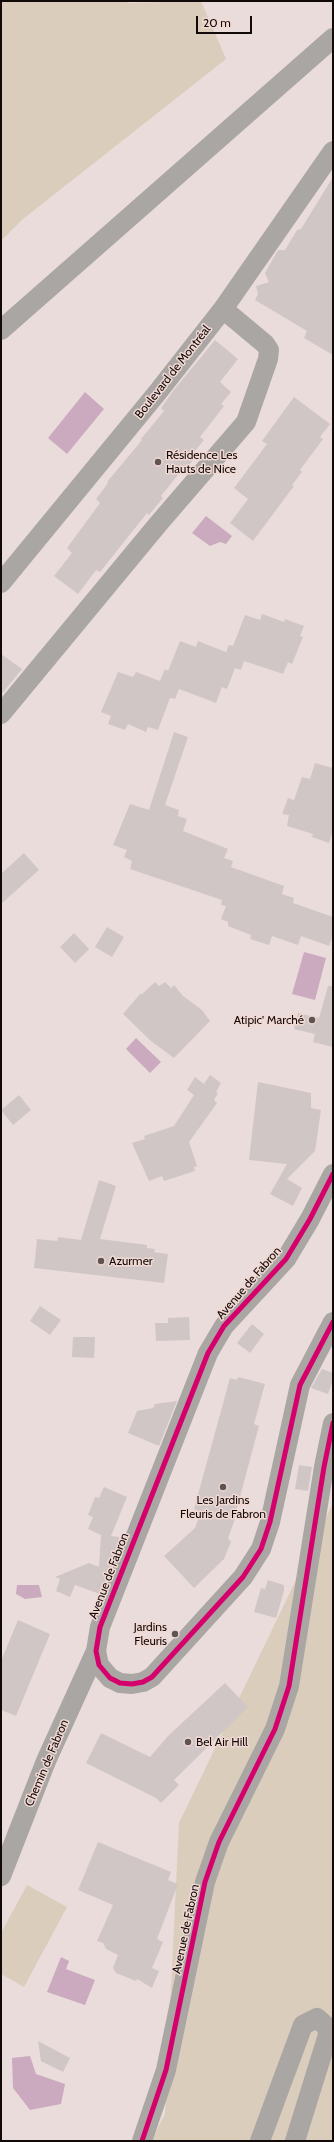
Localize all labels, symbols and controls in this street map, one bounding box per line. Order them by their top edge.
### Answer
scale bar [198,8,254,34]
text: 20 m [203,15,231,30]
street label: Boulevard de Montréal [132,323,214,421]
place label: Résidence Les Hauts de Nice [166,448,237,476]
marker: Résidence Les Hauts de Nice [153,457,163,467]
place label: Atipic' Marché [234,1013,304,1027]
marker: Atipic' Marché [307,1015,317,1025]
street label: Avenue de Fabron [214,1244,284,1322]
place label: Azurmer [109,1254,153,1268]
marker: Azurmer [96,1256,106,1266]
marker: Les Jardins Fleuris de Fabron [218,1482,228,1492]
place label: Les Jardins Fleuris de Fabron [180,1493,266,1521]
street label: Avenue de Fabron [86,1531,132,1621]
place label: Jardins Fleuris [134,1620,167,1648]
marker: Jardins Fleuris [170,1629,180,1639]
street label: Chemin de Fabron [22,1717,72,1809]
place label: Bel Air Hill [196,1735,248,1749]
marker: Bel Air Hill [183,1737,193,1747]
street label: Avenue de Fabron [169,1883,203,1975]

